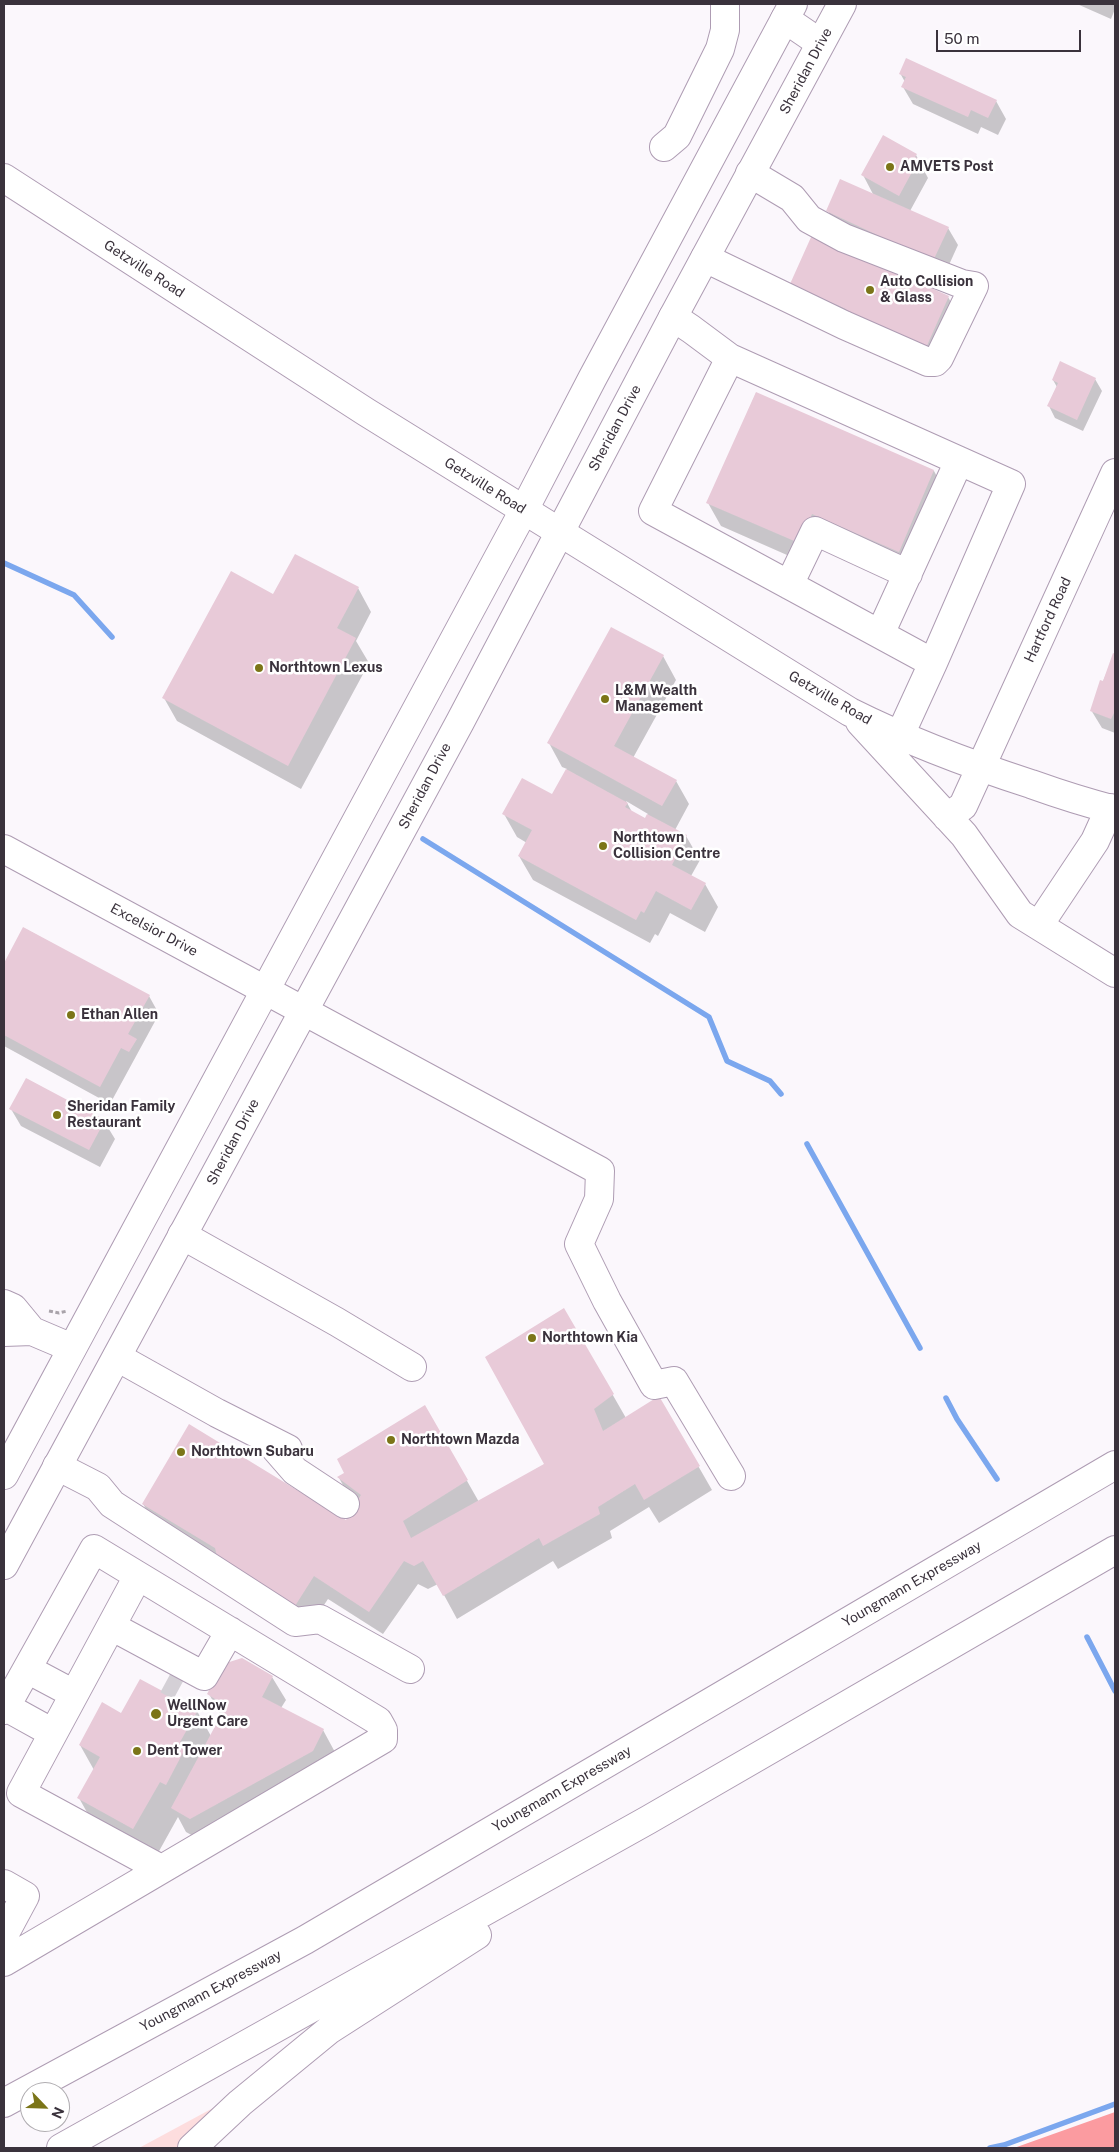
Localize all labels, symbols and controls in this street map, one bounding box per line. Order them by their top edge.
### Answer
scale bar [939,20,1084,52]
street label: Sheridan Drive [776,25,836,117]
text: 50 m [944,30,979,47]
place label: AMVETS Post [900,159,994,175]
marker: AMVETS Post [884,161,896,173]
street label: Getzville Road [100,237,188,301]
place label: Auto Collision & Glass [880,274,973,306]
marker: Auto Collision & Glass [864,284,876,296]
street label: Sheridan Drive [585,382,645,474]
street label: Getzville Road [441,454,529,518]
street label: Hartford Road [1021,575,1075,665]
place label: Northtown Lexus [269,660,383,676]
marker: Northtown Lexus [253,662,265,674]
street label: Getzville Road [786,667,874,729]
place label: L&M Wealth Management [615,683,703,716]
marker: L&M Wealth Management [599,693,611,705]
street label: Sheridan Drive [395,740,455,832]
place label: Northtown Collision Centre [613,830,720,862]
marker: Northtown Collision Centre [597,840,609,852]
street label: Excelsior Drive [107,900,201,960]
place label: Ethan Allen [81,1007,158,1023]
marker: Ethan Allen [65,1009,77,1021]
street label: Sheridan Drive [203,1096,263,1188]
place label: Sheridan Family Restaurant [67,1099,175,1132]
marker: Sheridan Family Restaurant [51,1109,63,1121]
place label: Northtown Kia [542,1330,638,1346]
marker: Northtown Kia [526,1332,538,1344]
place label: Northtown Mazda [401,1432,519,1448]
marker: Northtown Mazda [385,1434,397,1446]
place label: Northtown Subaru [191,1444,314,1460]
marker: Northtown Subaru [175,1446,187,1458]
street label: Youngmann Expressway [839,1537,985,1631]
place label: WellNow Urgent Care [167,1698,248,1730]
marker: WellNow Urgent Care [149,1707,163,1721]
street label: Youngmann Expressway [489,1742,635,1836]
place label: Dent Tower [147,1743,222,1759]
marker: Dent Tower [131,1745,143,1757]
street label: Youngmann Expressway [137,1947,285,2035]
north arrow [20,2082,70,2132]
text: N [48,2104,67,2121]

